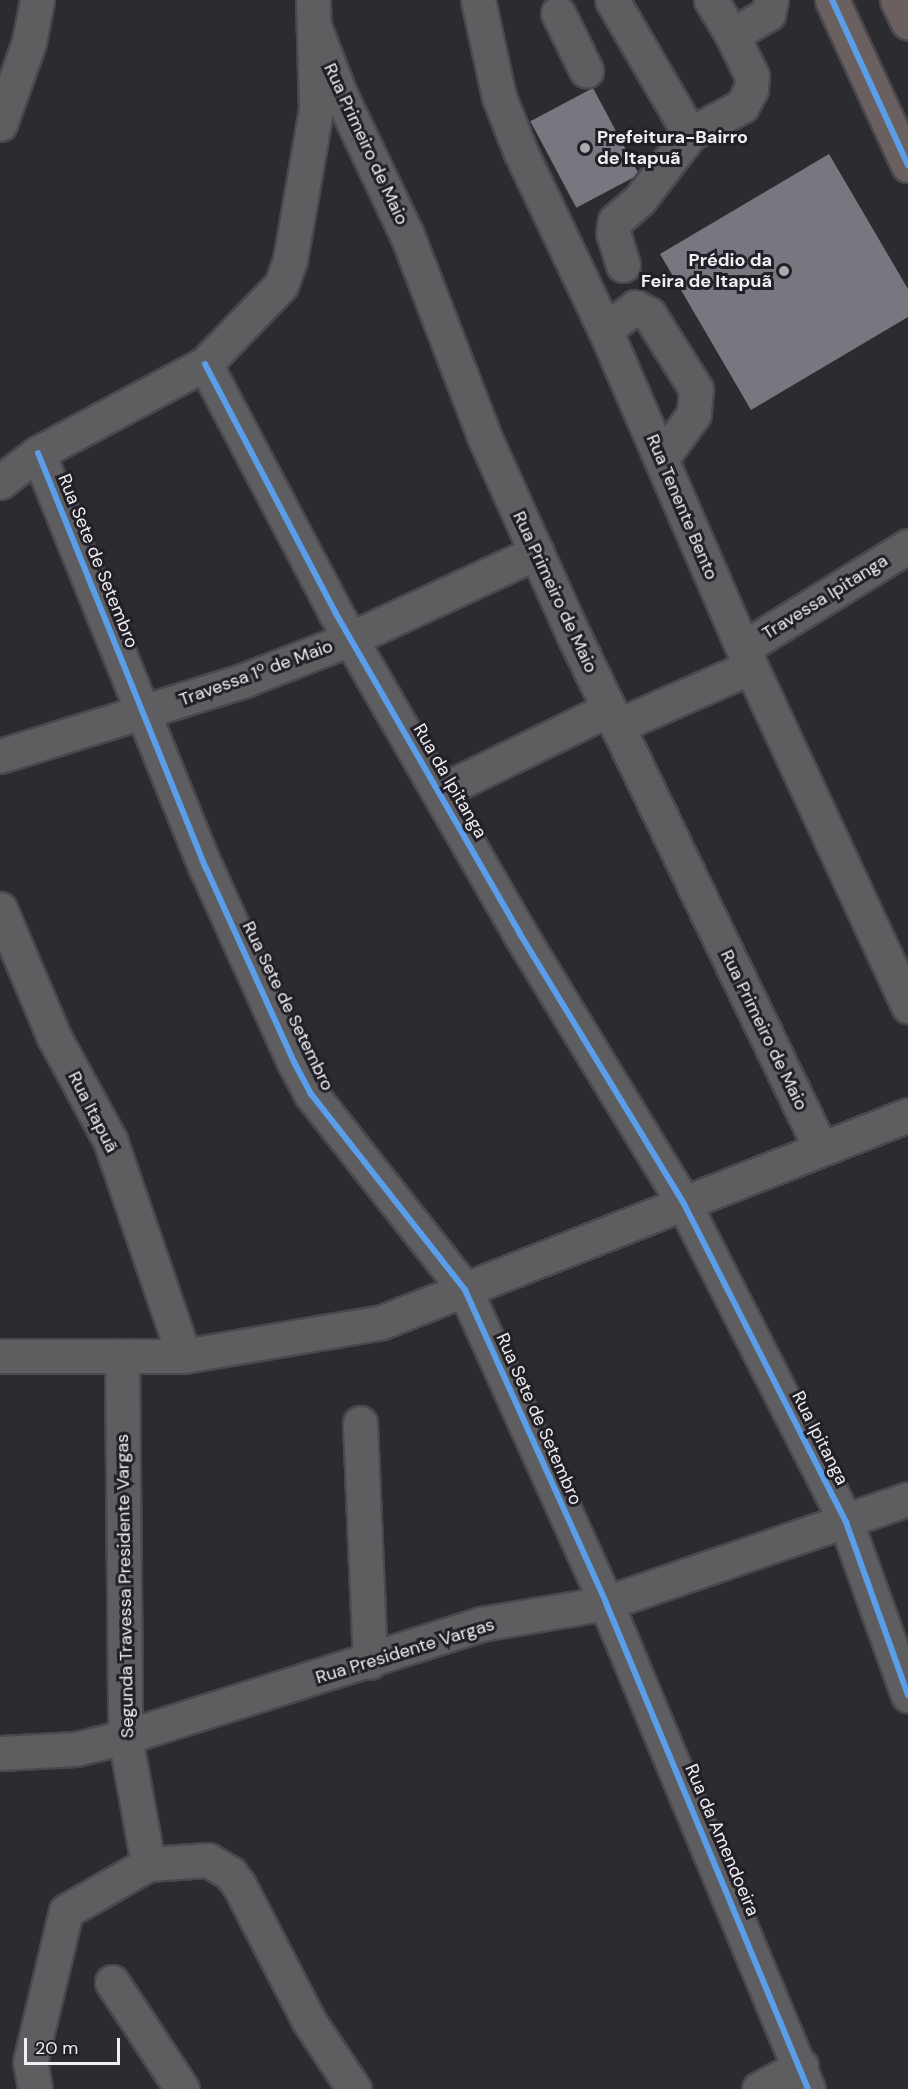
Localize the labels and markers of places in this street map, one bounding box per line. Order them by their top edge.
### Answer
place label: Prefeitura-Bairro de Itapuã [597,127,748,170]
marker: Prefeitura-Bairro de Itapuã [578,141,592,155]
place label: Prédio da Feira de Itapuã [641,250,772,292]
marker: Prédio da Feira de Itapuã [777,264,791,278]

